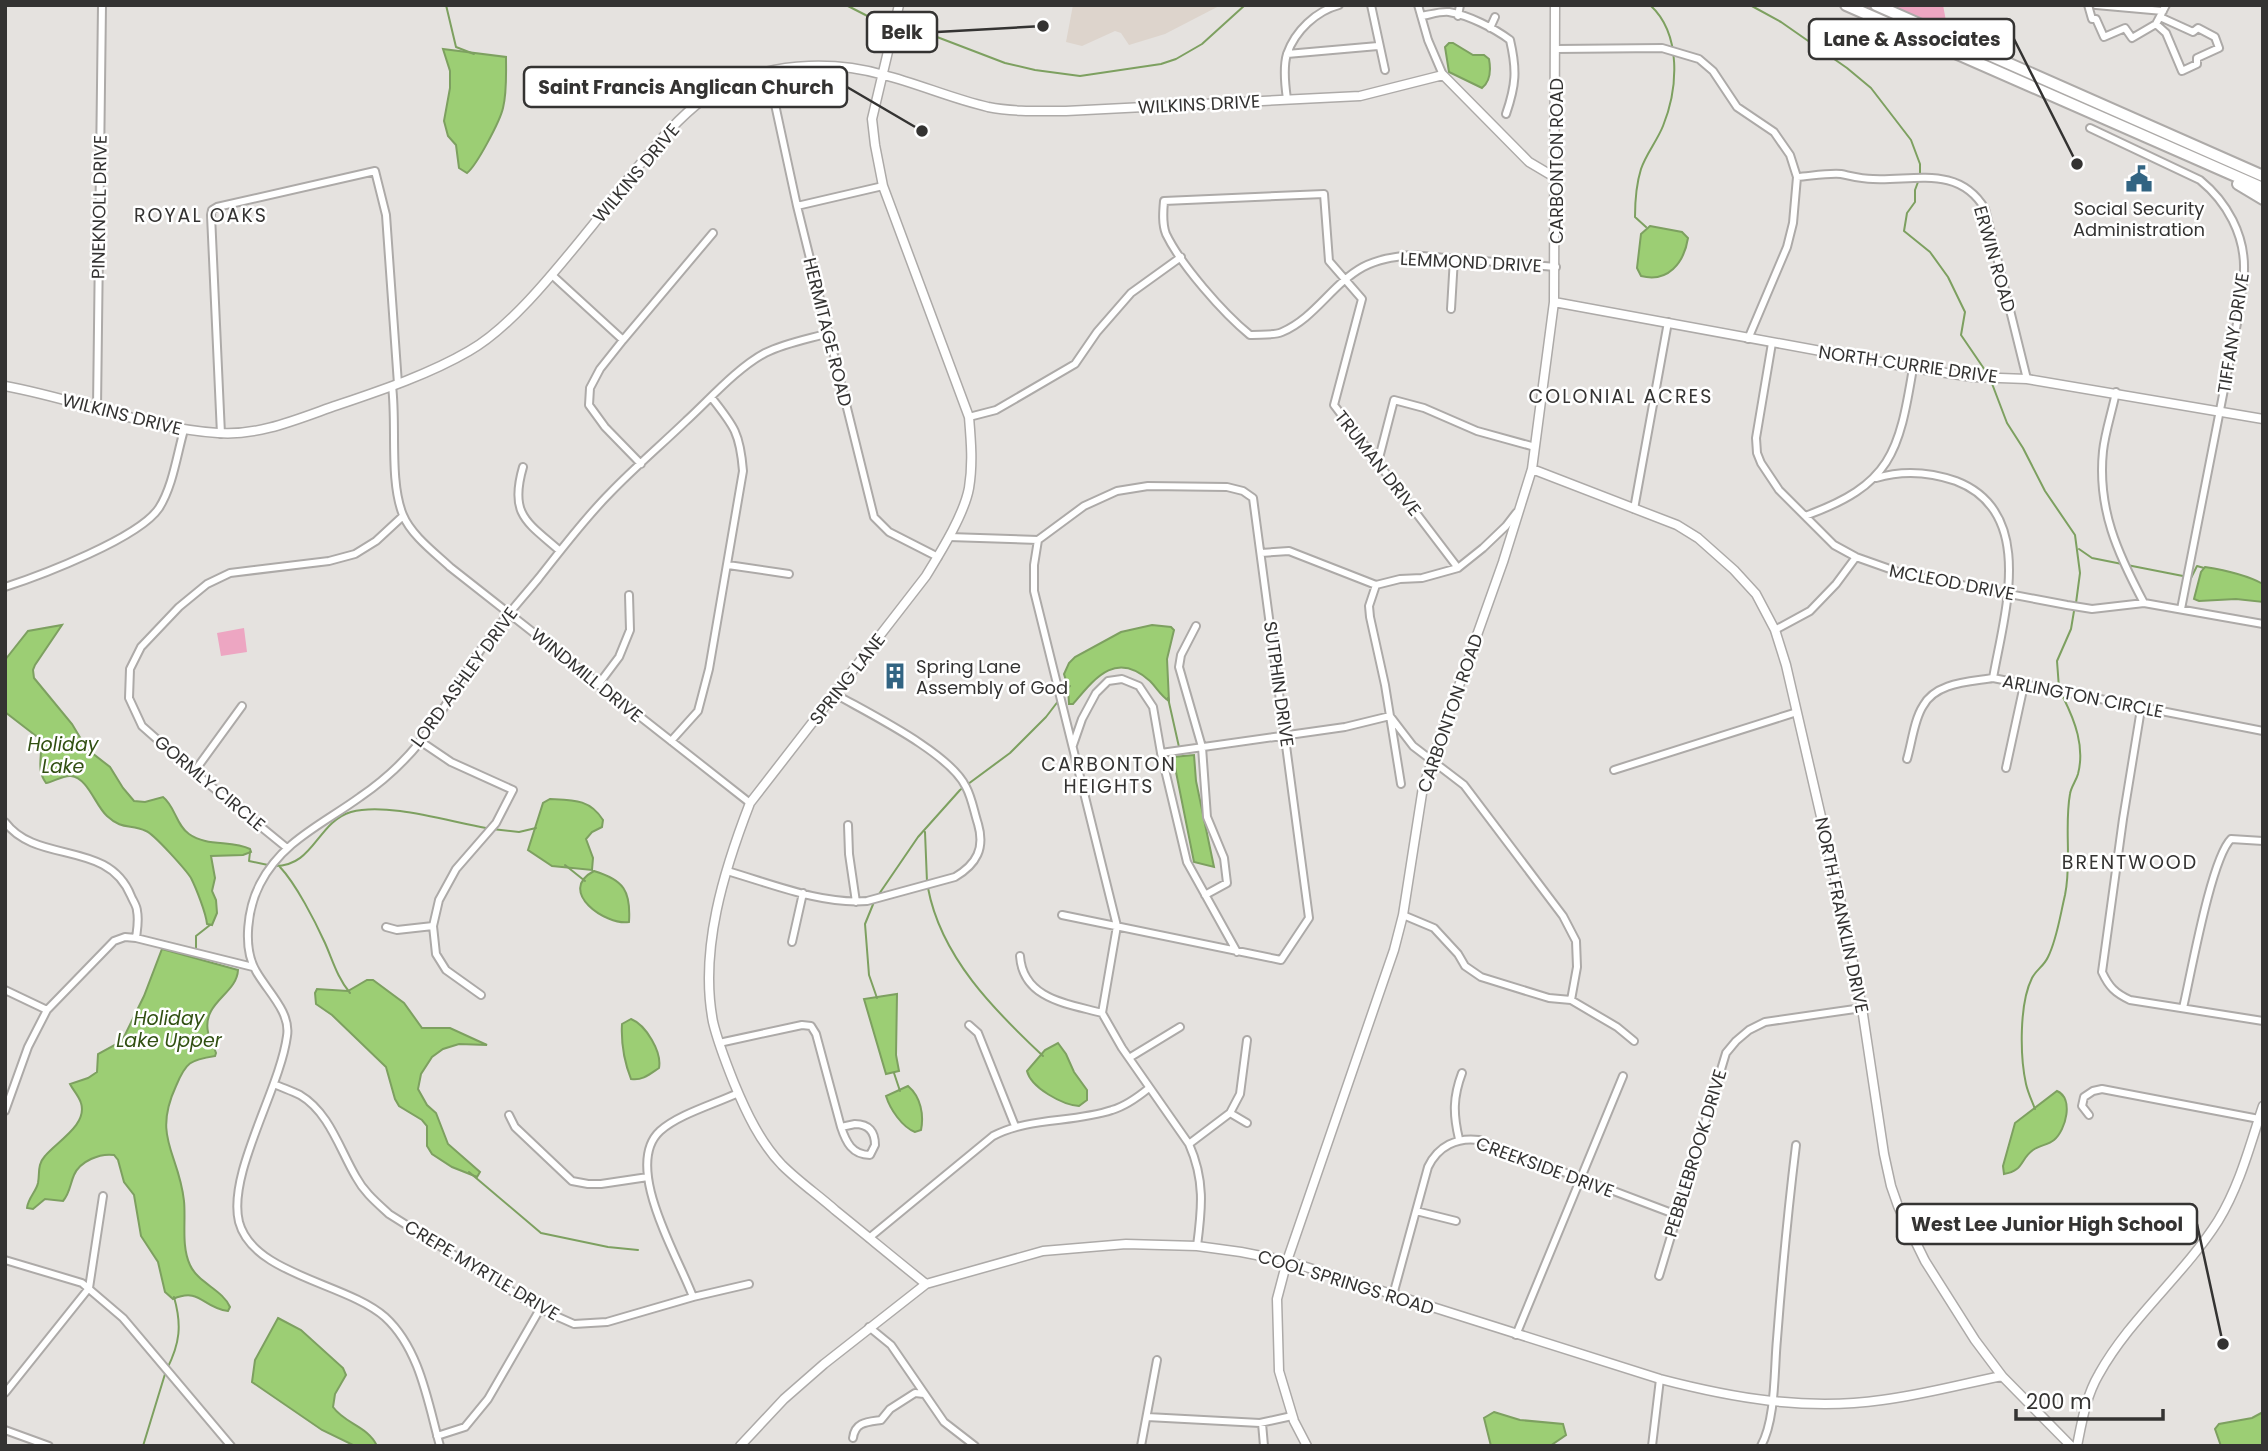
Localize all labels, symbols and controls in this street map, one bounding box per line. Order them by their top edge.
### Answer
callout: Belk [867,12,937,52]
text: Belk [881,19,923,46]
callout: Lane & Associates [1809,19,2014,59]
text: Lane & Associates [1823,26,2001,53]
callout: Saint Francis Anglican Church [524,67,847,107]
text: Saint Francis Anglican Church [538,74,834,101]
street label: CARBONTON ROAD [1544,78,1569,244]
street label: WILKINS DRIVE [1137,88,1261,120]
street label: WILKINS DRIVE [587,118,685,228]
street label: PINEKNOLL DRIVE [85,135,113,279]
public building icon: Social Security Administration [2124,164,2154,194]
place label: Social Security Administration [2073,196,2205,242]
district label: ROYAL OAKS [134,202,268,229]
street label: ERWIN ROAD [1968,203,2022,315]
street label: LEMMOND DRIVE [1400,246,1542,278]
street label: HERMITAGE ROAD [797,255,859,409]
street label: TIFFANY DRIVE [2211,271,2255,395]
street label: NORTH CURRIE DRIVE [1817,339,1999,389]
district label: COLONIAL ACRES [1529,383,1713,410]
street label: WILKINS DRIVE [60,387,184,441]
street label: TRUMAN DRIVE [1329,405,1427,521]
street label: MCLEOD DRIVE [1887,558,2017,606]
street label: LORD ASHLEY DRIVE [405,602,523,752]
street label: SUTPHIN DRIVE [1258,620,1300,748]
street label: WINDMILL DRIVE [526,622,648,728]
street label: SPRING LANE [803,628,891,730]
street label: CARBONTON ROAD [1411,630,1489,796]
place label: Spring Lane Assembly of God [916,654,1068,700]
building icon: Spring Lane Assembly of God [880,661,910,691]
street label: ARLINGTON CIRCLE [2000,668,2166,724]
street label: GORMLY CIRCLE [149,729,271,837]
water label: Holiday Lake [27,731,100,780]
district label: CARBONTON HEIGHTS [1041,751,1177,800]
street label: NORTH FRANKLIN DRIVE [1809,815,1875,1015]
district label: BRENTWOOD [2062,849,2198,876]
water label: Holiday Lake Upper [116,1005,223,1054]
street label: PEBBLEBROOK DRIVE [1658,1066,1732,1240]
street label: CREEKSIDE DRIVE [1472,1130,1618,1204]
callout: West Lee Junior High School [1897,1204,2197,1244]
text: West Lee Junior High School [1911,1211,2183,1238]
street label: CREPE MYRTLE DRIVE [400,1214,564,1326]
street label: COOL SPRINGS ROAD [1255,1243,1437,1321]
scale bar [2016,1378,2163,1422]
text: 200 m [2026,1387,2092,1416]

